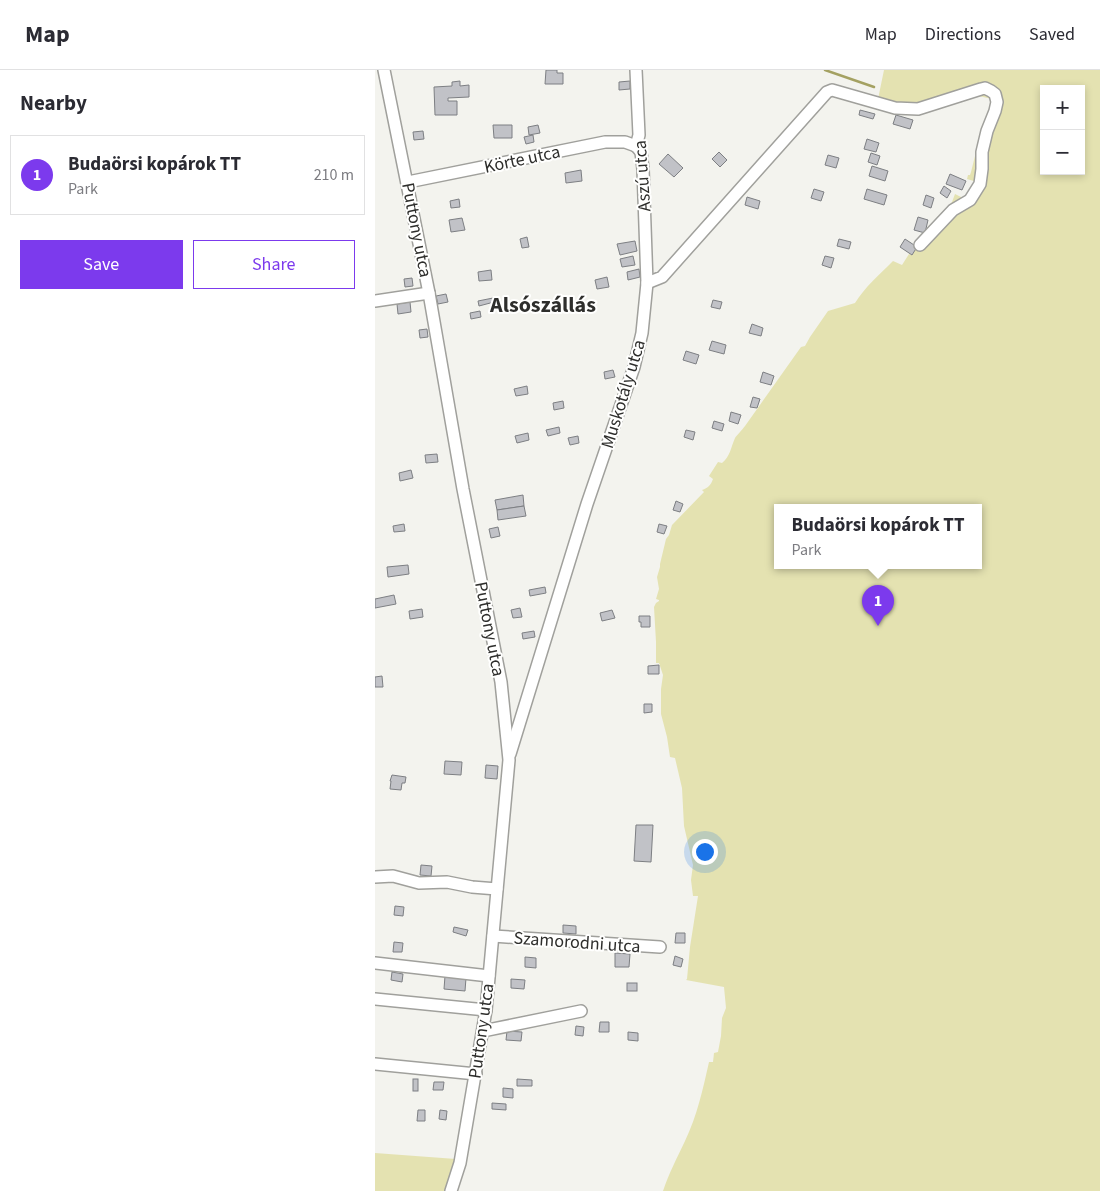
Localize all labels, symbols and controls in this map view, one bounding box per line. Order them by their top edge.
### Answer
text: Map [25,17,70,52]
text: Map [865,22,897,47]
text: Directions [925,22,1001,47]
text: Saved [1029,22,1075,47]
map controls [1040,85,1085,175]
button: + [1040,85,1085,130]
text: Nearby [20,88,87,118]
button: − [1040,130,1085,175]
street label: Körte utca [482,139,563,180]
street label: Aszú utca [628,140,657,212]
text: Budaörsi kopárok TT [68,151,241,178]
text: 1 [33,164,41,186]
text: 210 m [314,164,354,186]
text: Park [68,178,98,200]
street label: Puttony utca [395,181,438,280]
button: Save [20,240,183,289]
button: Share [193,240,355,289]
district label: Alsószállás [489,289,596,321]
street label: Muskotály utca [595,337,652,452]
popup [774,504,982,569]
text: Budaörsi kopárok TT [792,512,964,539]
text: Park [792,539,821,561]
street label: Puttony utca [468,580,511,679]
pin: 1 [862,585,894,626]
your location [692,839,718,865]
street label: Szamorodni utca [513,926,641,959]
street label: Puttony utca [462,982,501,1080]

